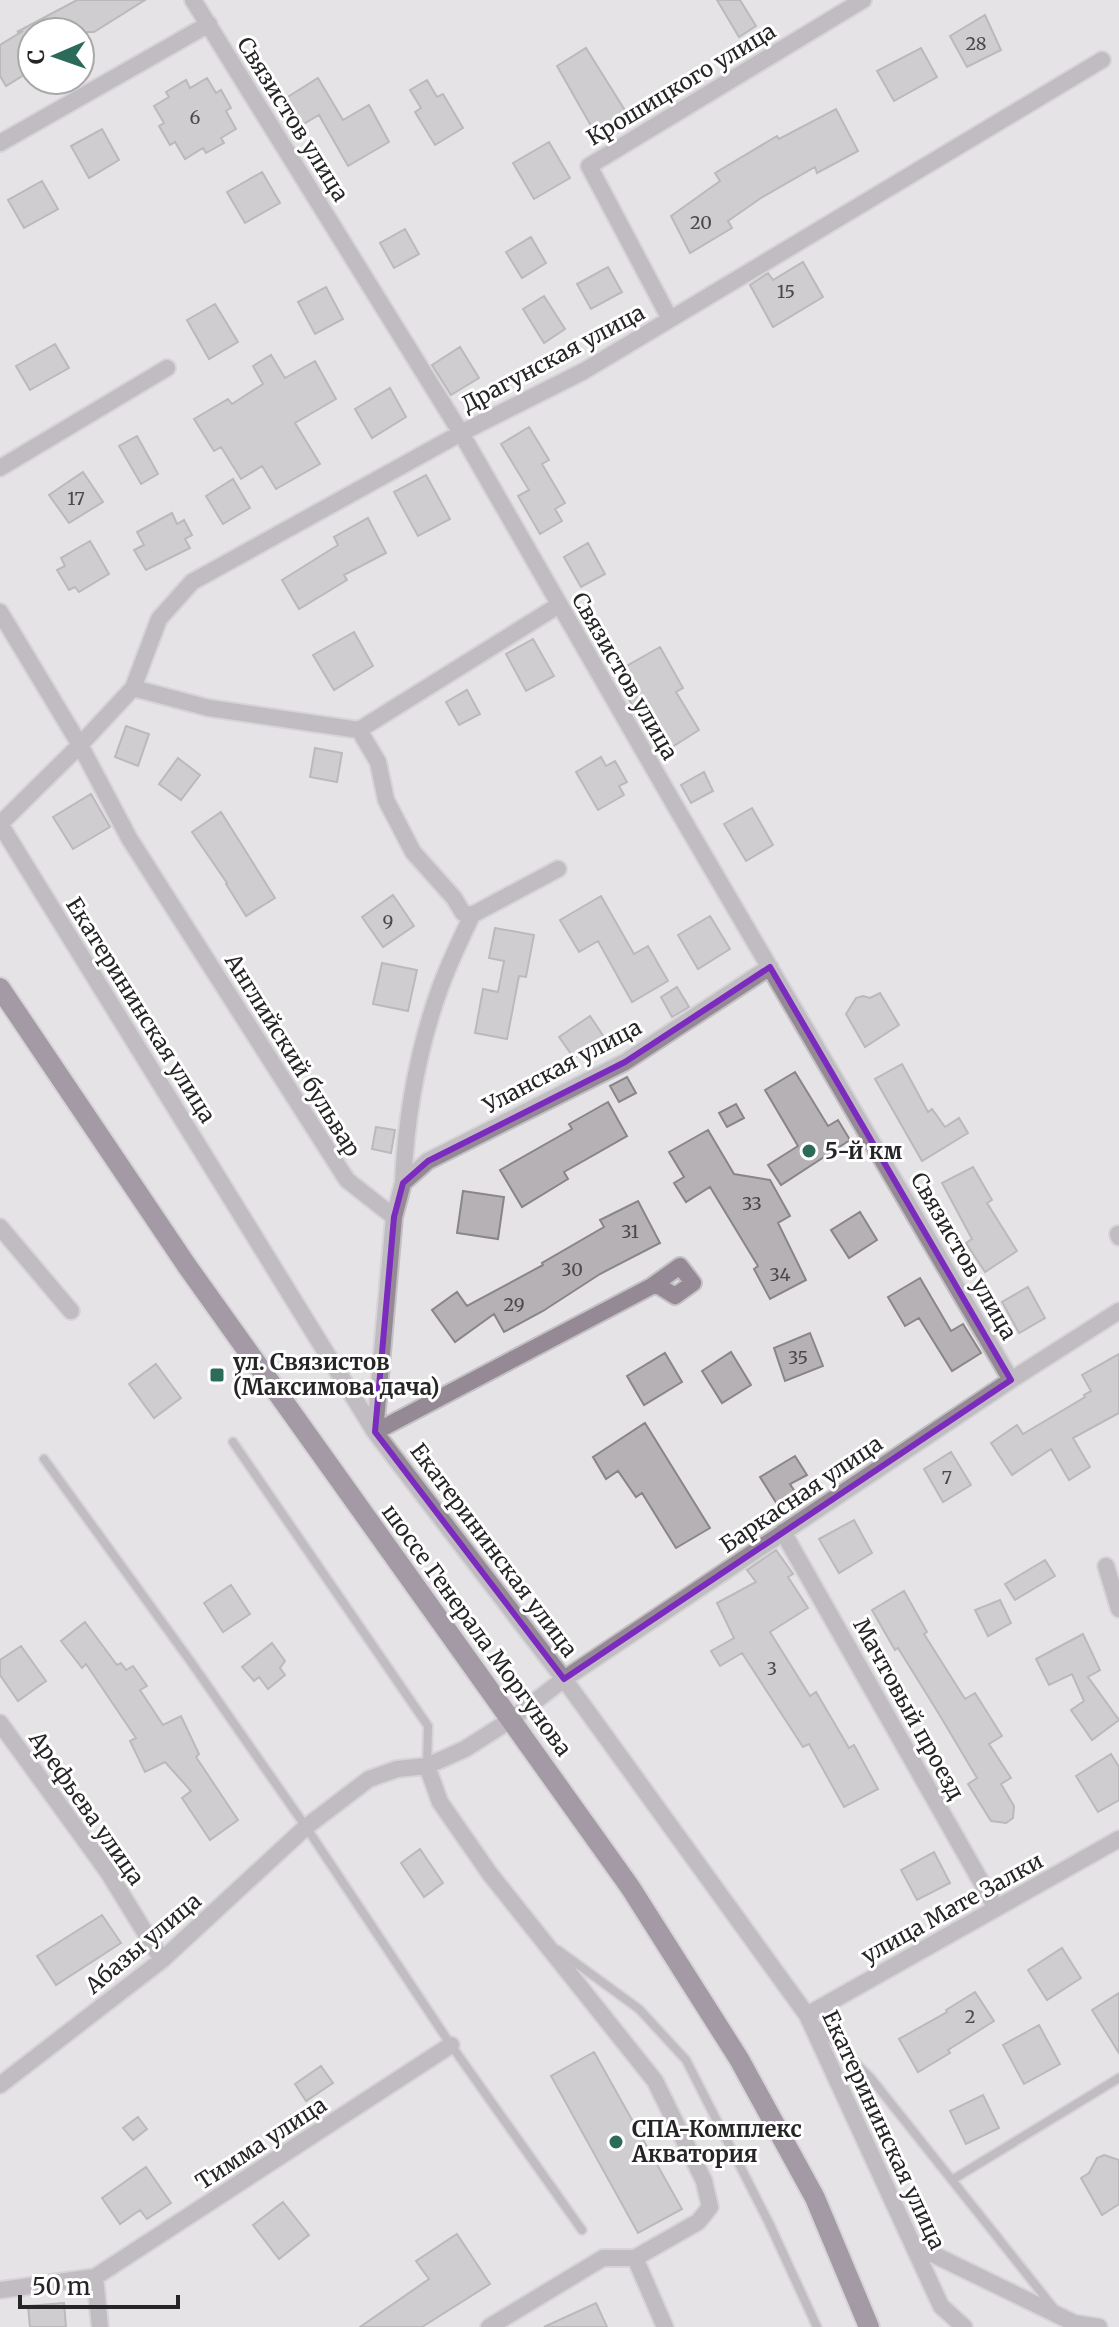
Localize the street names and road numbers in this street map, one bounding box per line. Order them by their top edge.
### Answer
street label: Крошицкого улица [581,16,781,152]
street label: Связистов улица [231,32,355,207]
street label: Драгунская улица [457,298,649,418]
street label: Связистов улица [566,587,684,765]
street label: Екатерининская улица [60,892,222,1128]
street label: Английский бульвар [219,947,367,1162]
street label: Уланская улица [477,1012,646,1120]
street label: Связистов улица [905,1167,1023,1345]
street label: Баркасная улица [714,1429,888,1559]
street label: Екатерининская улица [404,1438,584,1663]
street label: шоссе Генерала Моргунова [376,1498,578,1762]
street label: Мачтовый проезд [847,1613,971,1805]
street label: Арефьева улица [23,1725,151,1891]
street label: улица Мате Залки [856,1846,1048,1970]
street label: Абазы улица [79,1886,207,2000]
street label: Екатерининская улица [816,2006,952,2254]
street label: Тимма улица [190,2090,332,2196]

